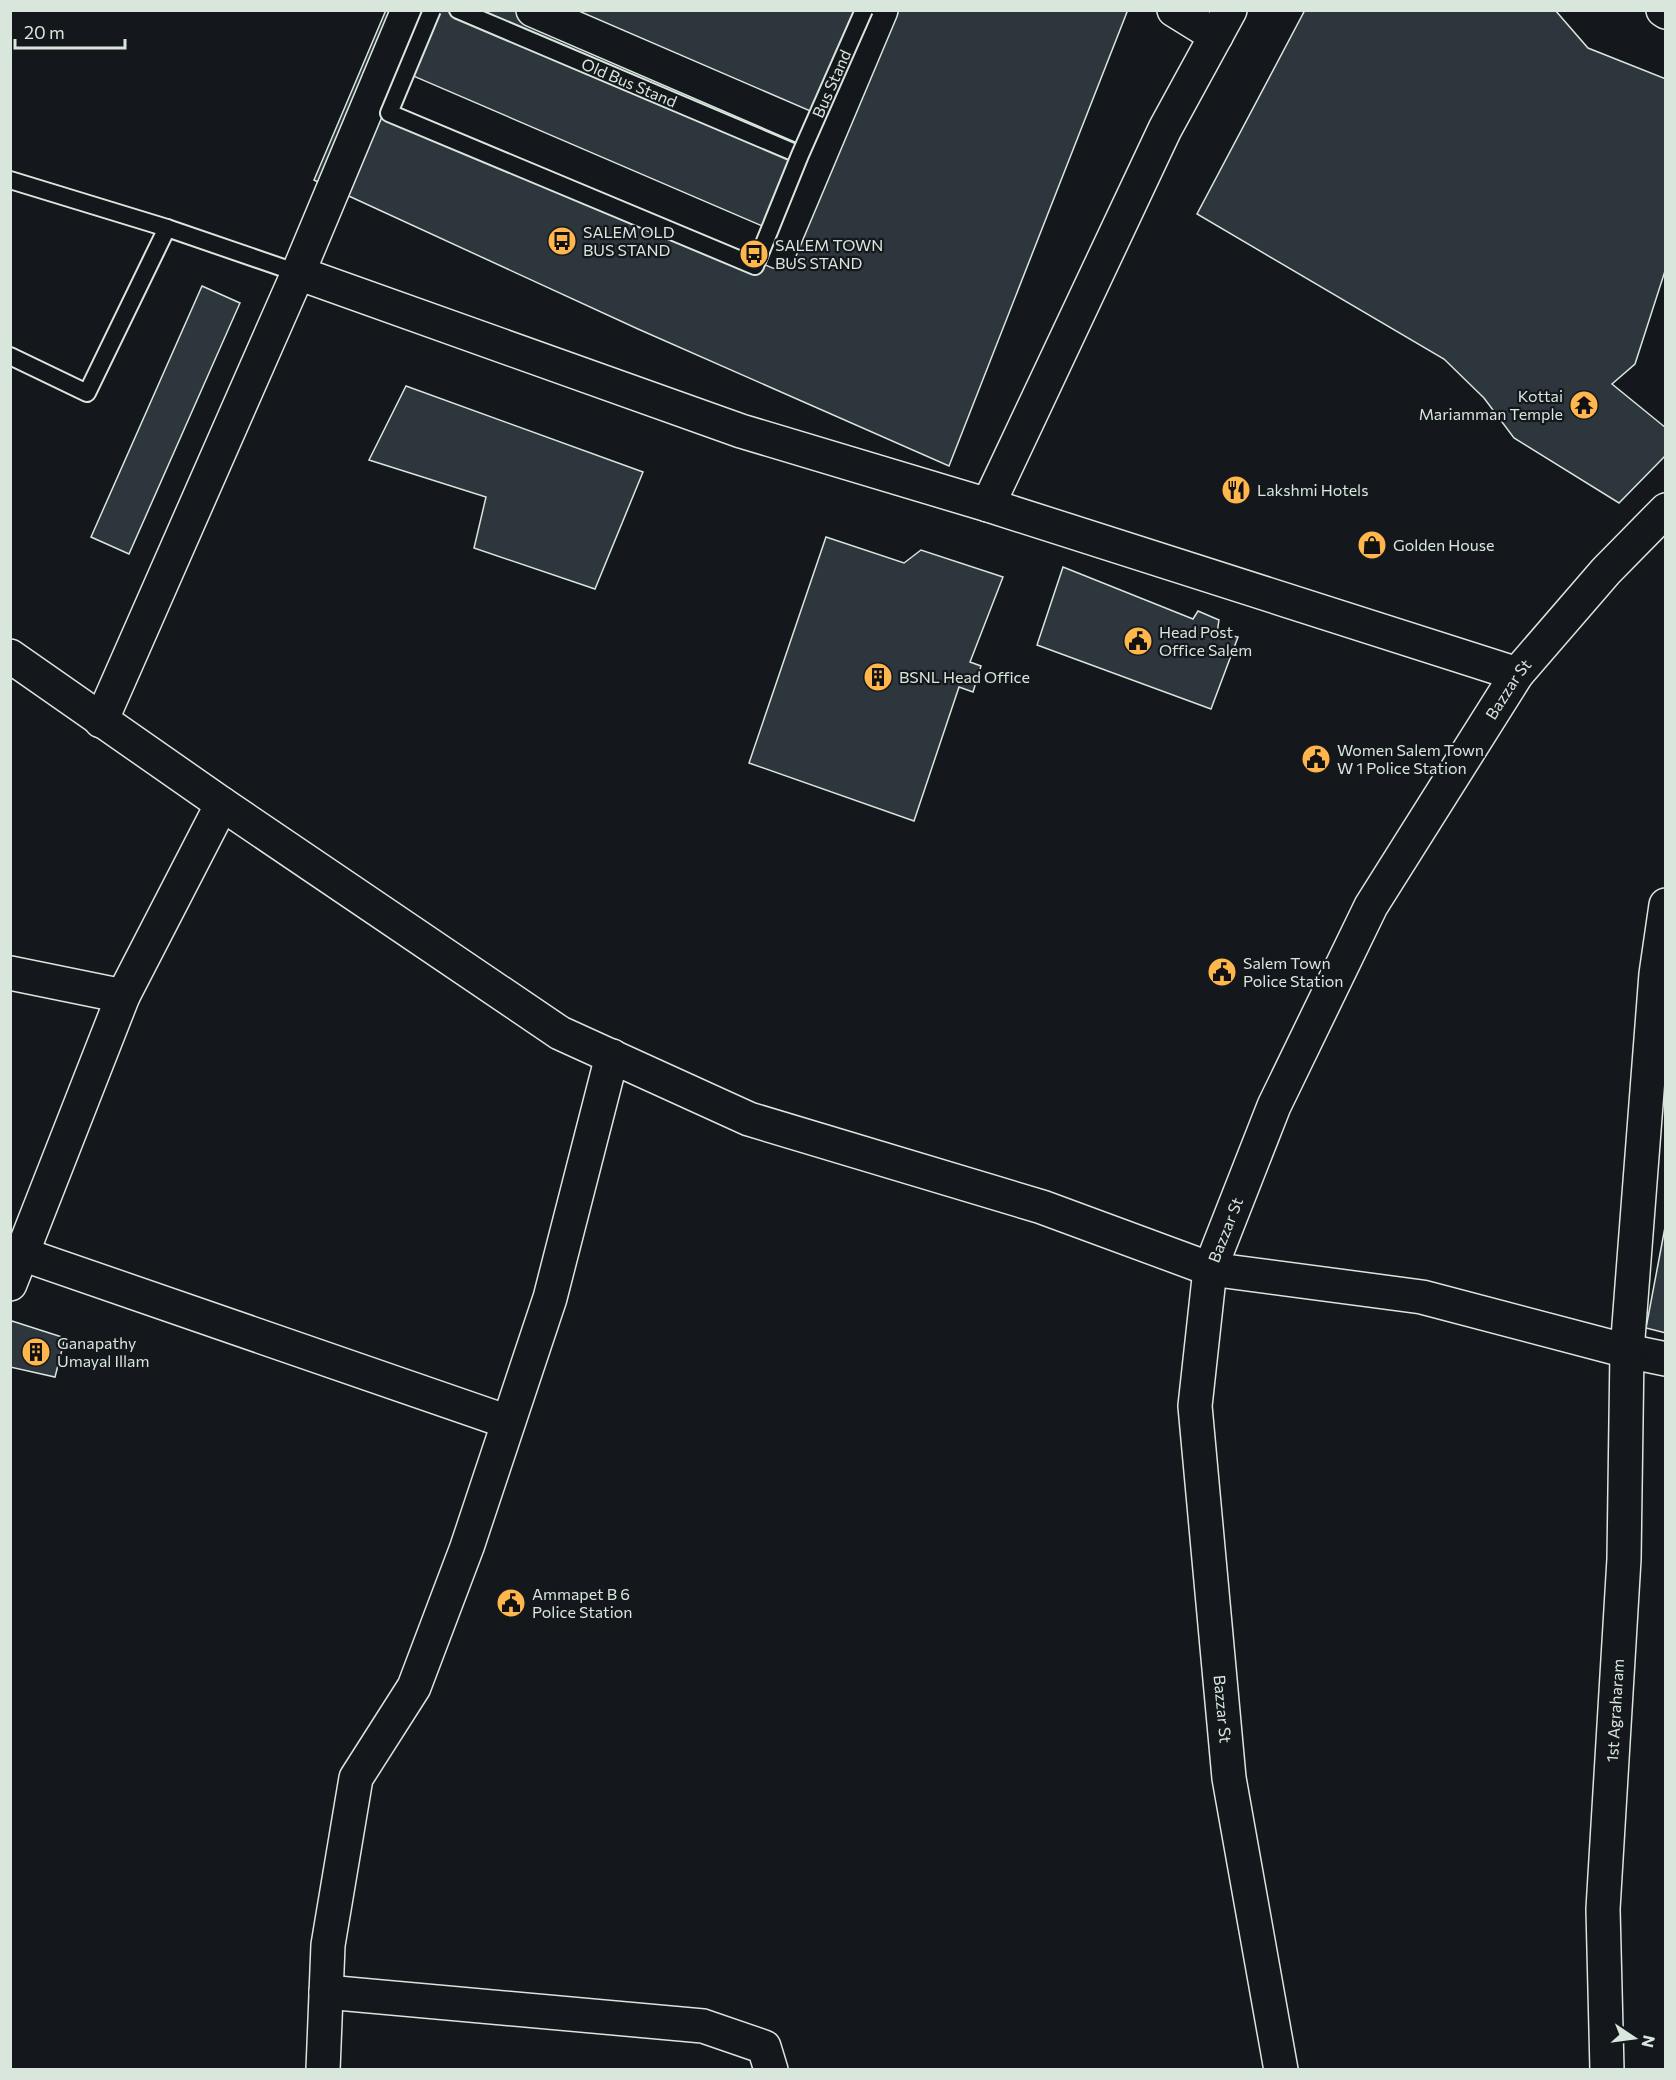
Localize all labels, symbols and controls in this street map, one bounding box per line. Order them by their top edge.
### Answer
scale bar [15,12,124,50]
text: 20 m [24,21,65,43]
street label: Bus Stand [808,47,854,120]
street label: Old Bus Stand [579,54,680,111]
place label: SALEM OLD BUS STAND [583,222,674,259]
bus stop icon: SALEM OLD BUS STAND [546,225,578,257]
place label: SALEM TOWN BUS STAND [775,235,883,272]
bus stop icon: SALEM TOWN BUS STAND [738,238,770,270]
place label: Kottai Mariamman Temple [1419,386,1563,423]
temple icon: Kottai Mariamman Temple [1568,389,1600,421]
restaurant icon: Lakshmi Hotels [1220,474,1252,506]
place label: Lakshmi Hotels [1257,480,1368,499]
shop icon: Golden House [1356,529,1388,561]
place label: Golden House [1393,535,1494,554]
place label: Head Post Office Salem [1159,622,1252,659]
public building icon: Head Post Office Salem [1122,625,1154,657]
street label: Bazzar St [1481,655,1535,723]
building icon: BSNL Head Office [862,661,894,693]
place label: BSNL Head Office [899,667,1030,686]
place label: Women Salem Town W 1 Police Station [1337,740,1484,777]
public building icon: Women Salem Town W 1 Police Station [1300,743,1332,775]
place label: Salem Town Police Station [1243,953,1343,990]
public building icon: Salem Town Police Station [1206,956,1238,988]
street label: Bazzar St [1204,1194,1246,1265]
place label: Ganapathy Umayal Illam [57,1333,149,1370]
building icon: Ganapathy Umayal Illam [20,1336,52,1368]
place label: Ammapet B 6 Police Station [532,1584,632,1621]
public building icon: Ammapet B 6 Police Station [495,1587,527,1619]
street label: 1st Agraharam [1602,1658,1627,1763]
street label: Bazzar St [1211,1674,1236,1744]
north arrow [1604,2008,1664,2068]
text: N [1638,2034,1660,2049]

